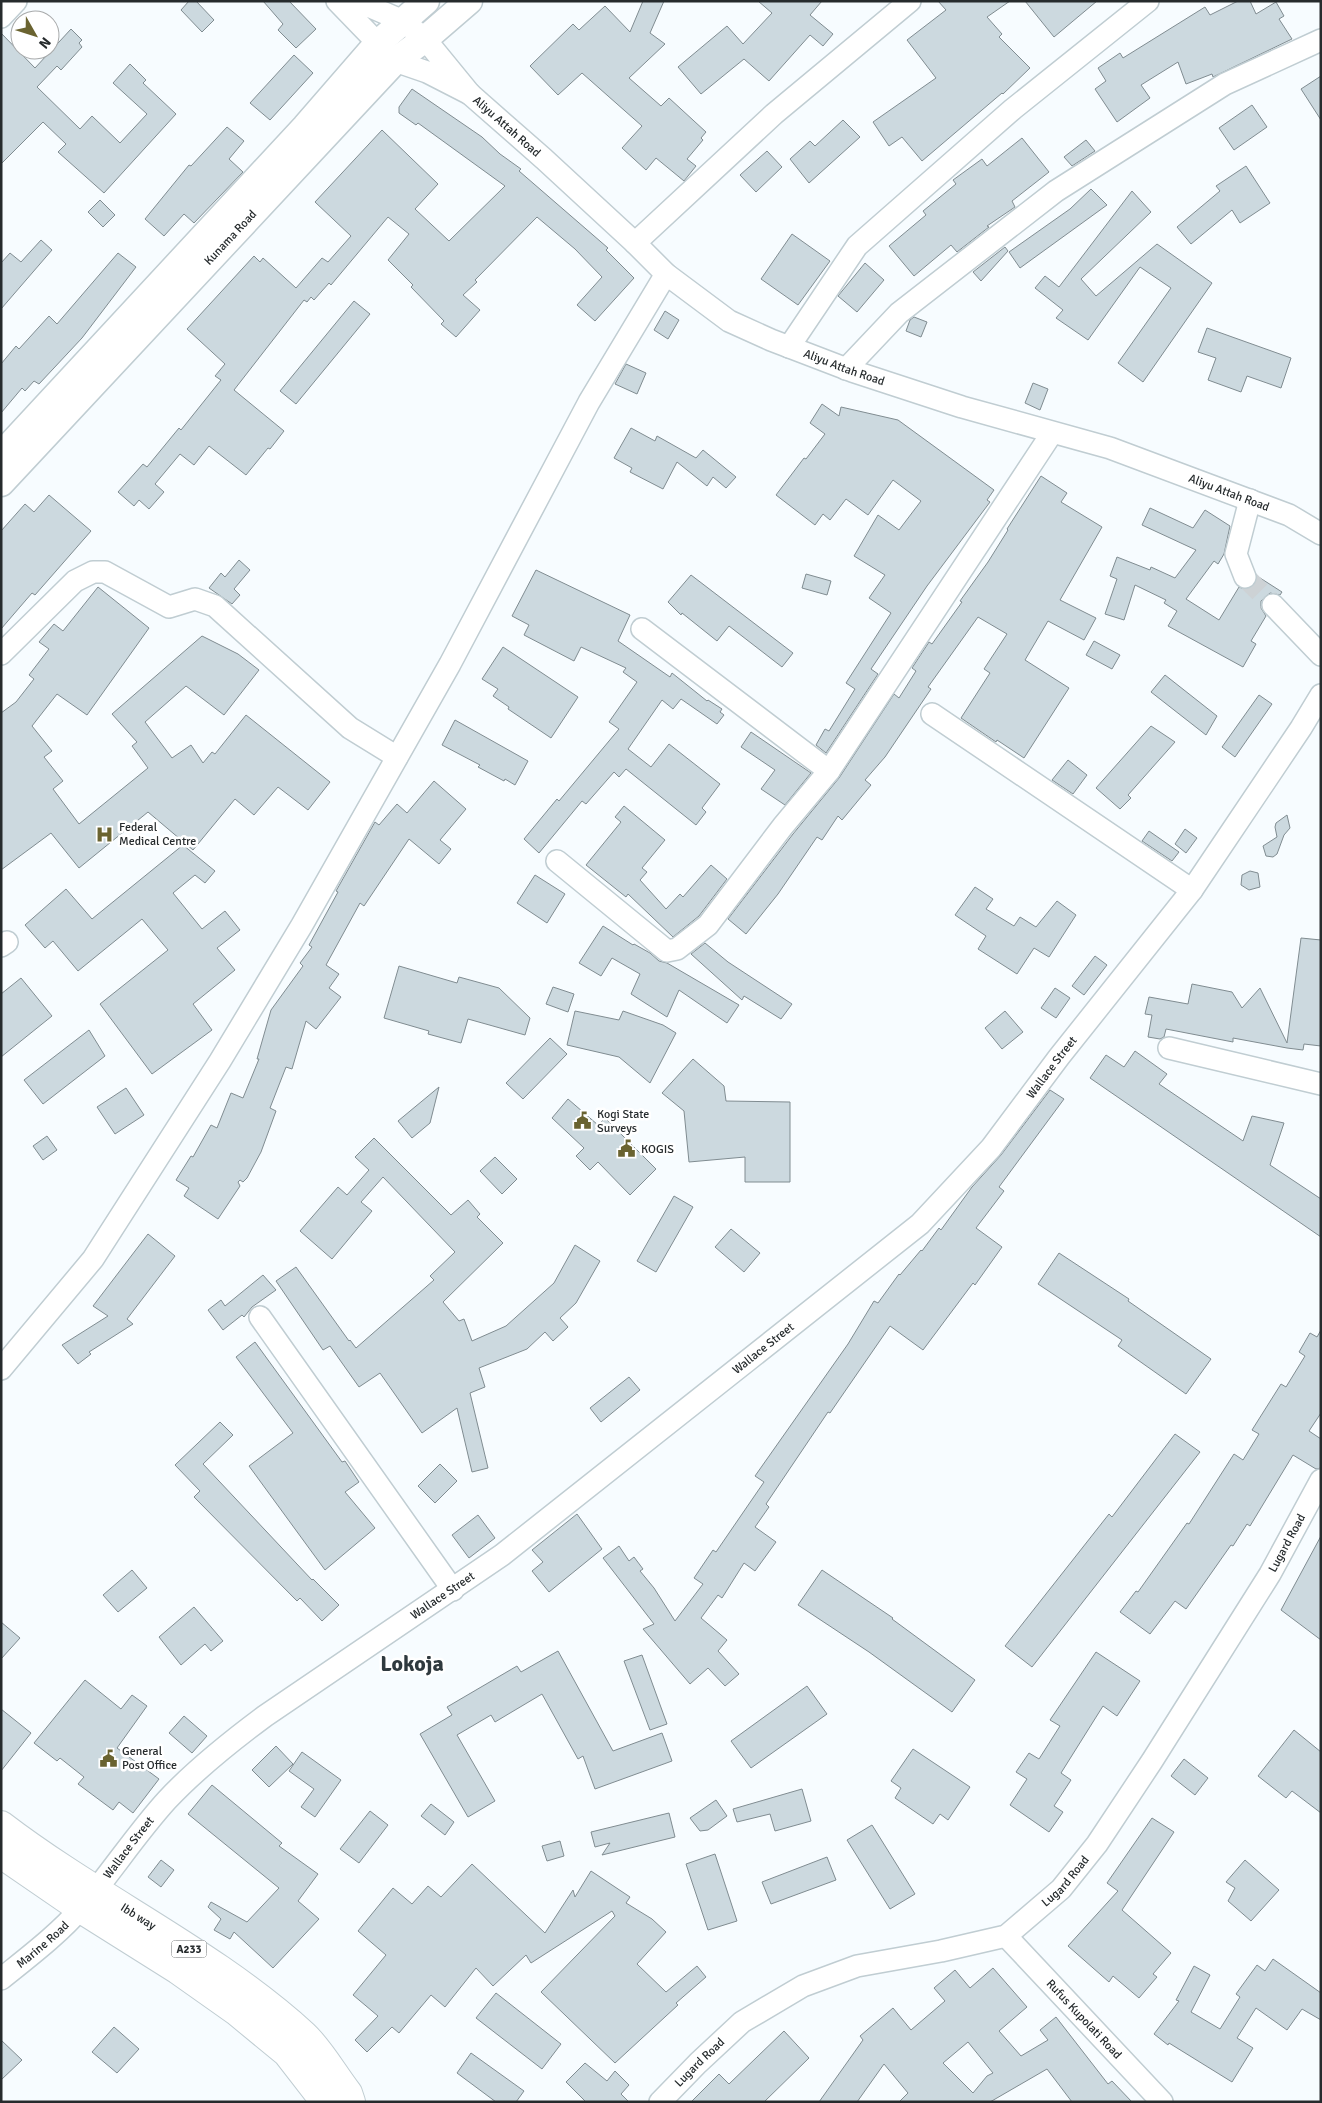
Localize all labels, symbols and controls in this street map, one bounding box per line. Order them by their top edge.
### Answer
north arrow [10,10,60,60]
text: N [35,34,54,52]
street label: Aliyu Attah Road [470,93,543,160]
street label: Kunama Road [201,207,260,269]
street label: Aliyu Attah Road [801,346,887,389]
street label: Aliyu Attah Road [1186,471,1271,515]
place label: Federal Medical Centre [119,820,196,849]
hospital icon: Federal Medical Centre [95,824,115,844]
street label: Wallace Street [1023,1034,1080,1102]
place label: Kogi State Surveys [597,1107,649,1136]
public building icon: Kogi State Surveys [573,1111,593,1131]
public building icon: KOGIS [617,1139,637,1159]
place label: KOGIS [641,1142,674,1157]
street label: Wallace Street [730,1320,797,1378]
street label: Lugard Road [1265,1511,1309,1575]
street label: Wallace Street [408,1569,478,1623]
district label: Lokoja [380,1650,444,1677]
place label: General Post Office [122,1744,177,1773]
public building icon: General Post Office [98,1748,118,1768]
street label: Wallace Street [100,1814,157,1882]
street label: Lugard Road [1039,1853,1093,1910]
street label: Ibb way [118,1900,159,1934]
street label: Marine Road [14,1918,72,1972]
road number: A233 [172,1940,206,1958]
street label: Rufus Kupolati Road [1043,1977,1125,2062]
street label: Lugard Road [672,2035,728,2090]

